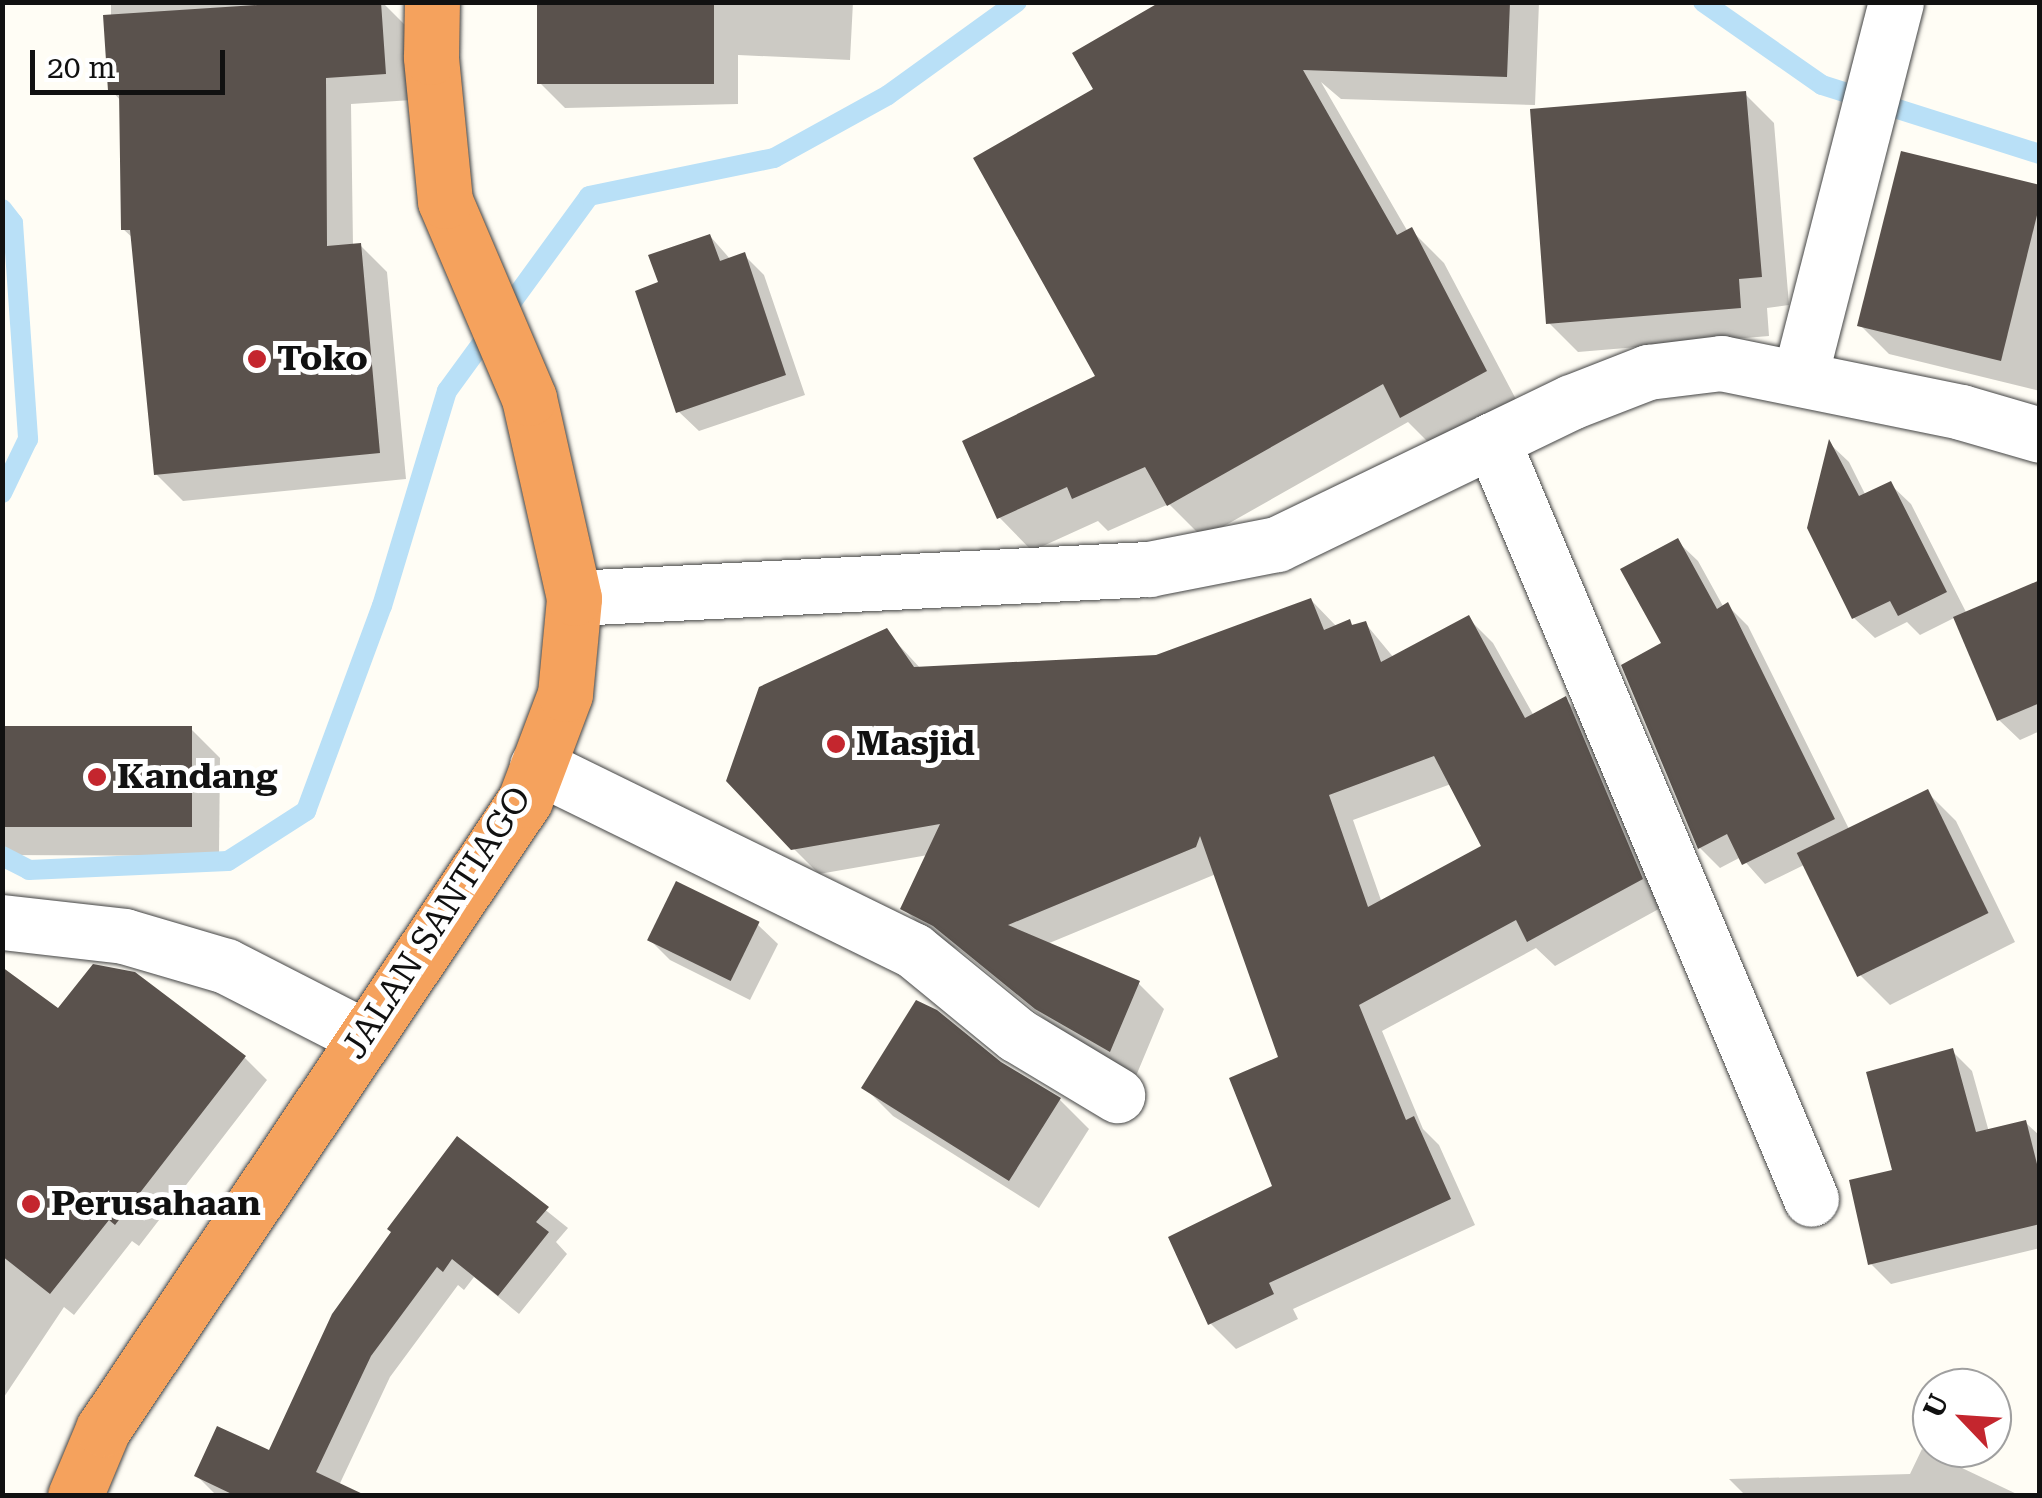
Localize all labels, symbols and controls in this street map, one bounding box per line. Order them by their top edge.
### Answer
scale bar [35,30,230,92]
text: 20 m [47,50,116,85]
place label: Toko [277,338,368,380]
marker: Toko [246,348,268,370]
place label: Masjid [856,723,975,765]
marker: Masjid [825,733,847,755]
place label: Kandang [117,756,277,798]
marker: Kandang [86,766,108,788]
street label: JALAN SANTIAGO [333,779,541,1067]
place label: Perusahaan [51,1183,261,1225]
marker: Perusahaan [20,1193,42,1215]
north arrow [1912,1368,2012,1468]
text: U [1917,1389,1956,1423]

